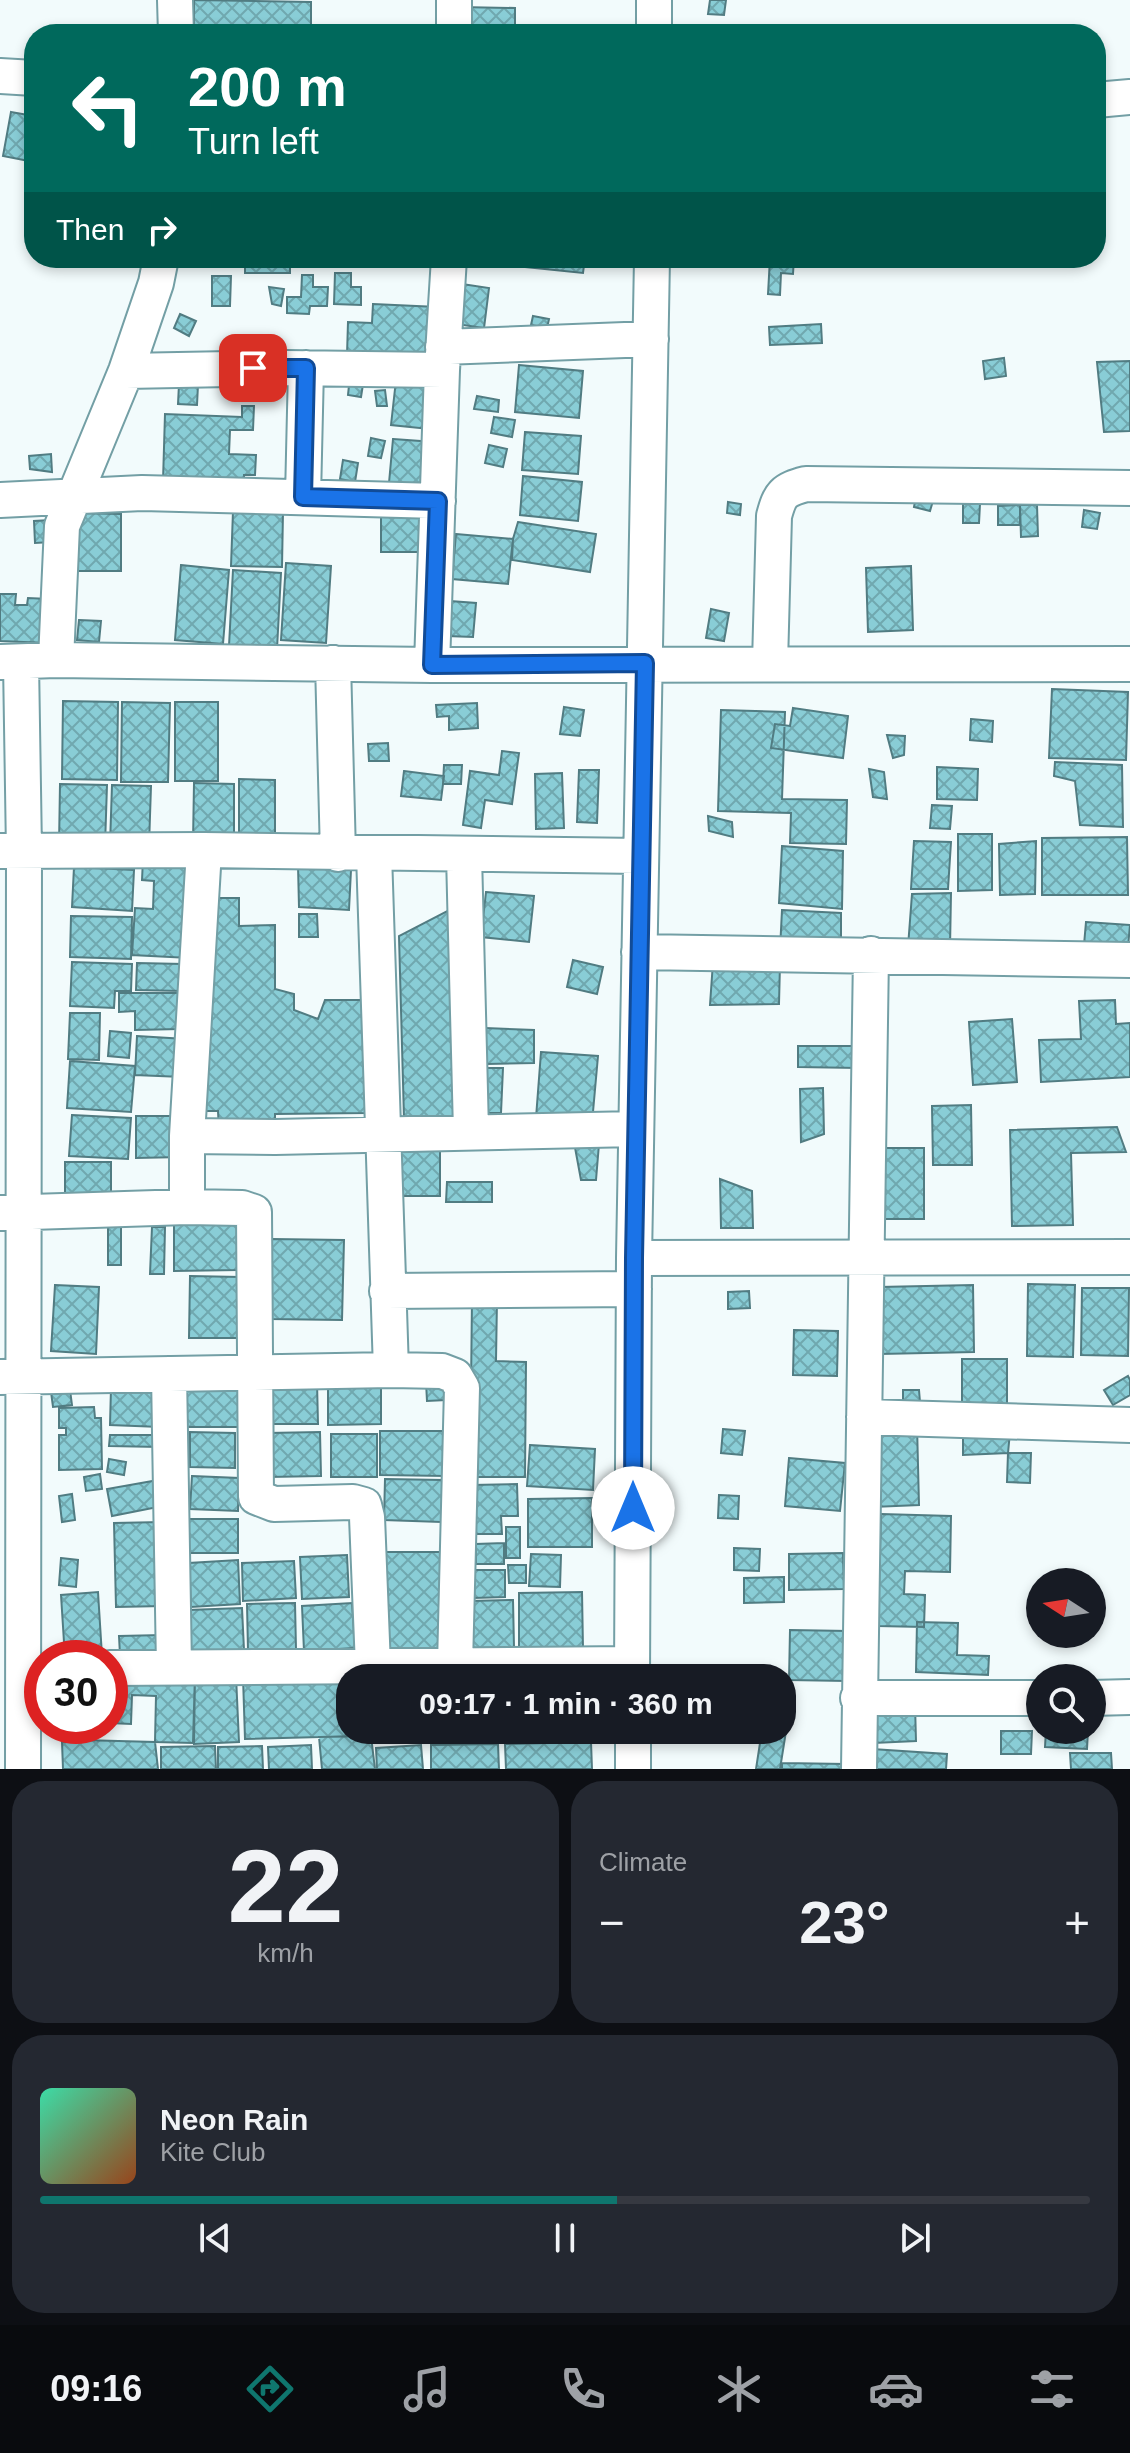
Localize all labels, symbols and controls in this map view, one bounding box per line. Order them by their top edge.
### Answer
text: 200 m [188,55,347,118]
icon: left [56,56,160,160]
text: Turn left [188,121,319,162]
icon: right [140,208,184,252]
text: Then [56,213,124,246]
pin [219,334,287,402]
icon: arrive [231,346,275,390]
position arrow [591,1466,675,1550]
north arrow [1026,1568,1106,1648]
map controls [1026,1568,1106,1744]
speed limit sign: 30 [24,1640,128,1744]
button: search [1026,1664,1106,1744]
text: 09:17 · 1 min · 360 m [419,1687,713,1720]
text: 22 [228,1828,343,1944]
text: Climate [599,1847,687,1877]
text: 23° [799,1889,890,1956]
text: − [599,1898,625,1947]
text: + [1064,1898,1090,1947]
text: km/h [257,1938,314,1968]
text: Neon Rain [160,2103,308,2136]
text: Kite Club [160,2137,266,2167]
icon: previous [193,2216,237,2260]
icon: pause [543,2216,587,2260]
icon: next [893,2216,937,2260]
icon: directions [242,2361,298,2417]
icon: music [399,2361,455,2417]
icon: phone [555,2361,611,2417]
icon: climate [711,2361,767,2417]
icon: car [868,2361,924,2417]
icon: filters [1024,2361,1080,2417]
text: 09:16 [50,2368,142,2409]

